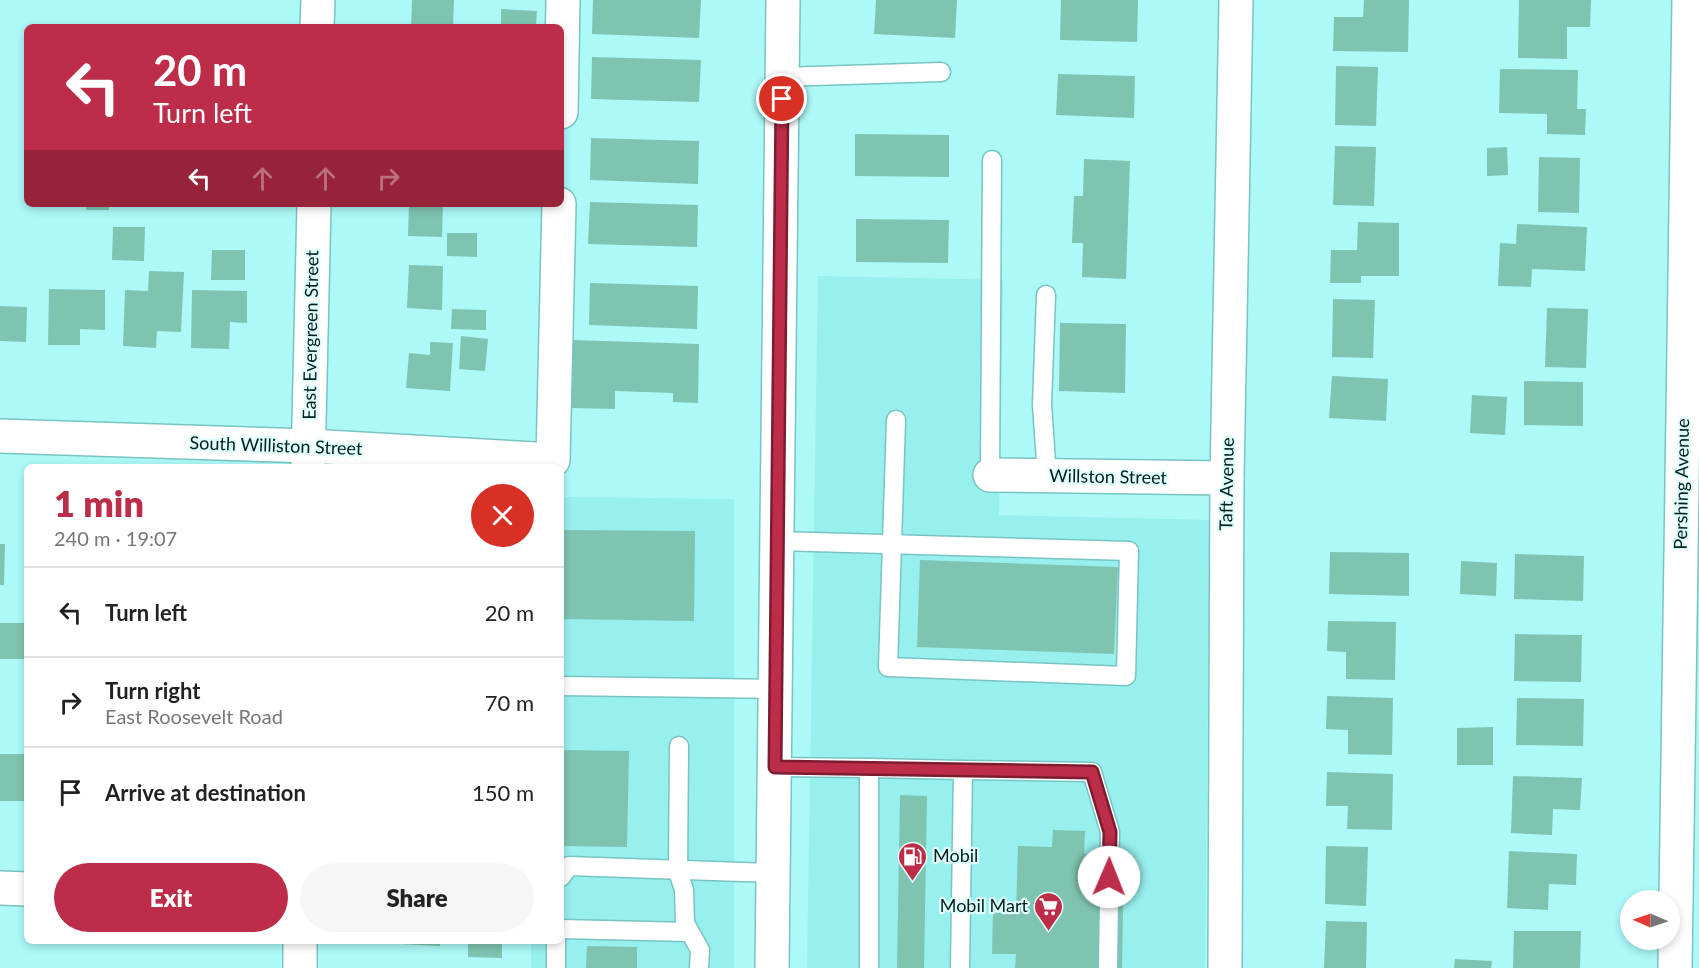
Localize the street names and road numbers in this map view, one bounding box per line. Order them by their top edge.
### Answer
street label: East Evergreen Street [298,249,322,420]
street label: Pershing Avenue [1669,418,1693,550]
street label: South Williston Street [189,431,363,459]
street label: Taft Avenue [1214,437,1238,531]
street label: Willston Street [1049,464,1168,488]

